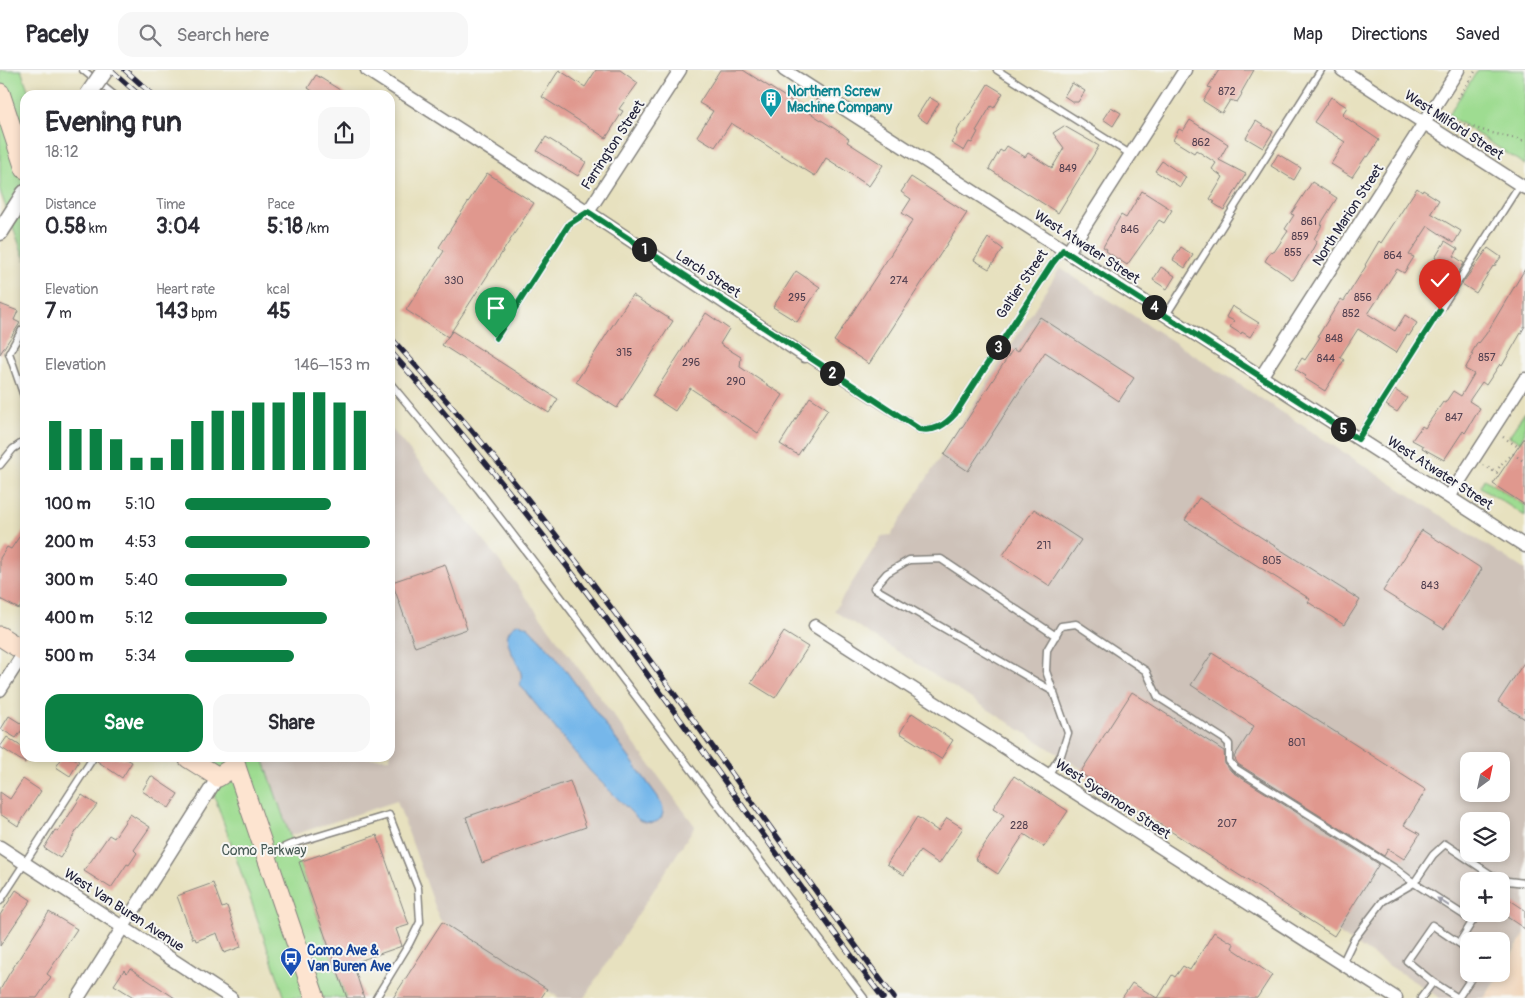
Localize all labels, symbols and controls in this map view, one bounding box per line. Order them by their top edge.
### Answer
search box [118,12,468,57]
text: Pacely [25,20,88,49]
icon: search [136,21,164,49]
text: Search here [176,23,269,47]
text: Map [1293,23,1323,46]
text: Directions [1351,23,1427,46]
text: Saved [1455,23,1500,46]
place label: Northern Screw Machine Company [787,83,892,116]
house number: 872 [1218,85,1236,98]
building icon: Northern Screw Machine Company [759,87,783,118]
street label: West Milford Street [1401,87,1507,164]
street label: Farrington Street [578,97,648,193]
text: Evening run [45,105,182,140]
button: share [318,107,370,159]
house number: 862 [1192,136,1210,149]
text: 18:12 [45,142,79,162]
street label: North Marion Street [1309,161,1387,269]
house number: 849 [1059,162,1077,175]
text: Distance [45,196,96,213]
text: Time [156,196,185,213]
text: Pace [267,196,295,213]
street label: West Atwater Street [1031,206,1143,288]
text: 0.58 [45,213,86,240]
text: 3:04 [156,213,200,240]
text: 5:18 [267,213,303,240]
house number: 861 [1301,215,1317,228]
text: km [86,220,107,237]
text: /km [303,220,329,237]
house number: 846 [1121,223,1139,236]
house number: 859 [1291,230,1309,243]
pin: 1 [632,236,656,262]
text: 1 [642,241,647,258]
street label: Galtier Street [993,246,1052,322]
house number: 855 [1284,246,1302,259]
street label: Larch Street [672,247,744,301]
house number: 864 [1384,249,1403,262]
pin [1419,259,1461,310]
icon: check [1426,266,1454,294]
house number: 330 [444,274,464,287]
house number: 274 [890,274,909,287]
text: Elevation [45,281,98,298]
text: Heart rate [156,281,215,298]
text: kcal [267,281,290,298]
pin [475,287,517,338]
house number: 295 [788,291,806,304]
house number: 856 [1354,291,1372,304]
icon: arrive [482,294,510,322]
pin: 4 [1142,294,1166,320]
text: 7 [45,298,56,325]
text: 143 [156,298,188,325]
text: 45 [267,298,291,325]
text: 4 [1150,299,1159,316]
text: m [56,305,72,322]
text: bpm [188,305,217,322]
house number: 852 [1342,307,1360,320]
house number: 848 [1325,332,1343,345]
pin: 3 [986,334,1010,360]
text: 3 [995,339,1002,356]
house number: 315 [616,346,632,359]
house number: 857 [1478,351,1496,364]
house number: 844 [1317,352,1336,365]
text: Elevation [45,355,106,375]
text: 146–153 m [294,355,370,375]
house number: 296 [682,356,700,369]
pin: 2 [820,360,844,386]
text: 2 [829,365,836,382]
house number: 290 [726,375,746,388]
house number: 847 [1445,411,1463,424]
pin: 5 [1330,416,1356,442]
text: 5 [1340,421,1347,438]
street label: West Atwater Street [1384,432,1496,514]
text: 100 m [45,494,91,514]
text: 5:10 [125,494,155,514]
text: 200 m [45,532,93,552]
text: 4:53 [125,532,156,552]
house number: 211 [1037,539,1051,552]
house number: 805 [1262,554,1282,567]
text: 300 m [45,570,93,590]
text: 5:40 [125,570,158,590]
house number: 843 [1421,579,1439,592]
text: 400 m [45,608,94,628]
text: 5:12 [125,608,153,628]
text: 500 m [45,646,93,666]
text: 5:34 [125,646,156,666]
button: Save [45,694,203,752]
button: Share [213,694,370,752]
house number: 801 [1288,736,1306,749]
north arrow [1460,752,1510,802]
map controls [1460,752,1510,982]
street label: West Sycamore Street [1052,755,1174,843]
button: layers [1460,812,1510,862]
house number: 207 [1217,817,1237,830]
house number: 228 [1010,819,1028,832]
park label: Como Parkway [221,842,307,859]
street label: West Van Buren Avenue [61,865,187,955]
button: + [1460,872,1510,922]
one-way arrow [1437,897,1450,907]
button: − [1460,932,1510,982]
place label: Como Ave & Van Buren Ave [307,942,392,975]
bus stop icon: Como Ave & Van Buren Ave [279,946,303,977]

